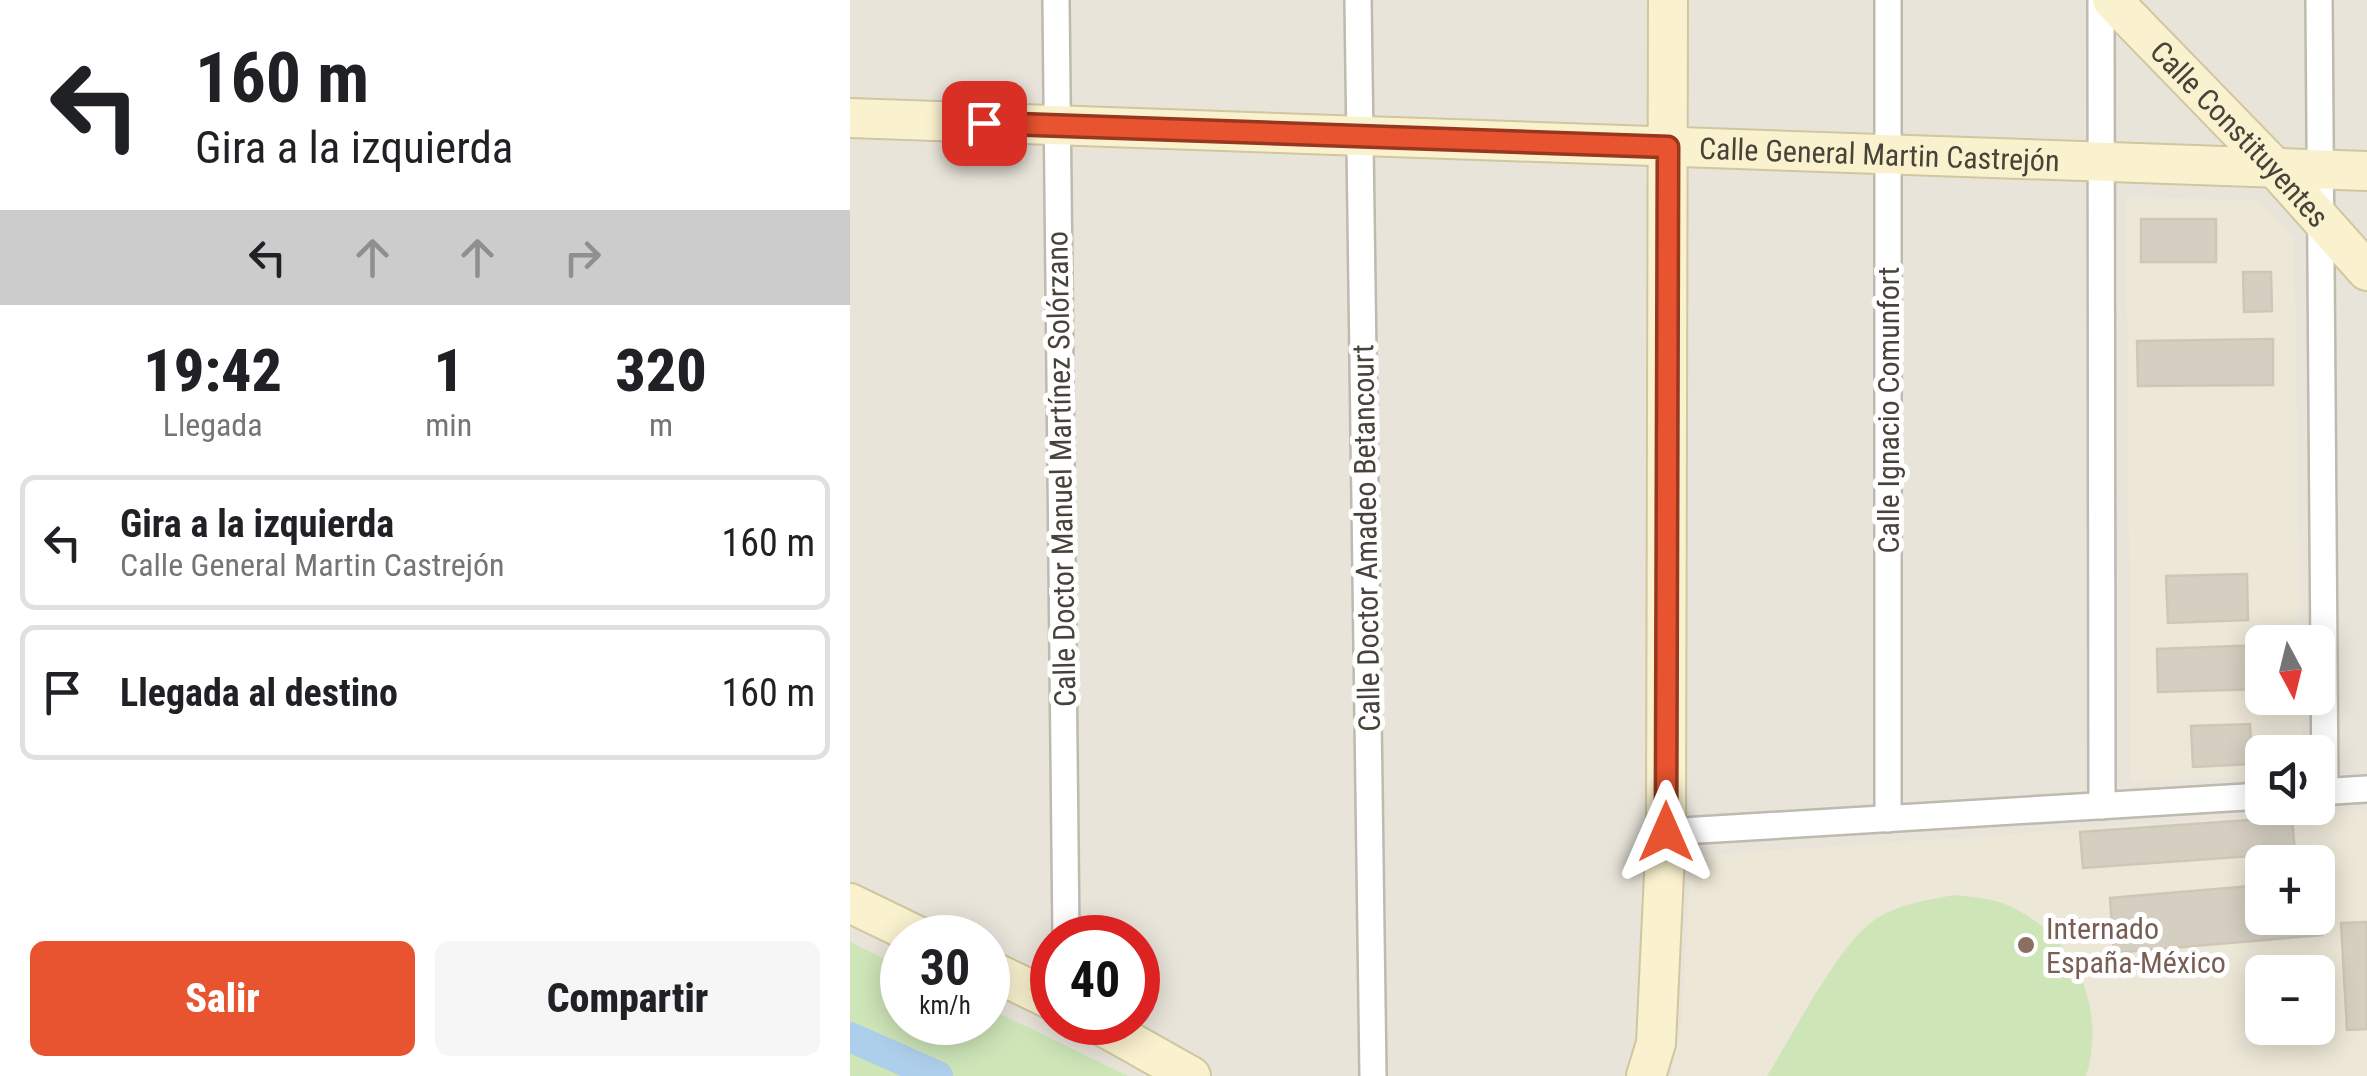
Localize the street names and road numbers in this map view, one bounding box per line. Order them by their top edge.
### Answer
street label: Calle Constituyentes [2144,33,2336,234]
street label: Calle General Martin Castrejón [1699,130,2060,178]
street label: Calle Doctor Manuel Martínez Solórzano [1039,231,1083,707]
street label: Calle Ignacio Comunfort [1871,267,1906,553]
street label: Calle Doctor Amadeo Betancourt [1345,344,1387,732]

